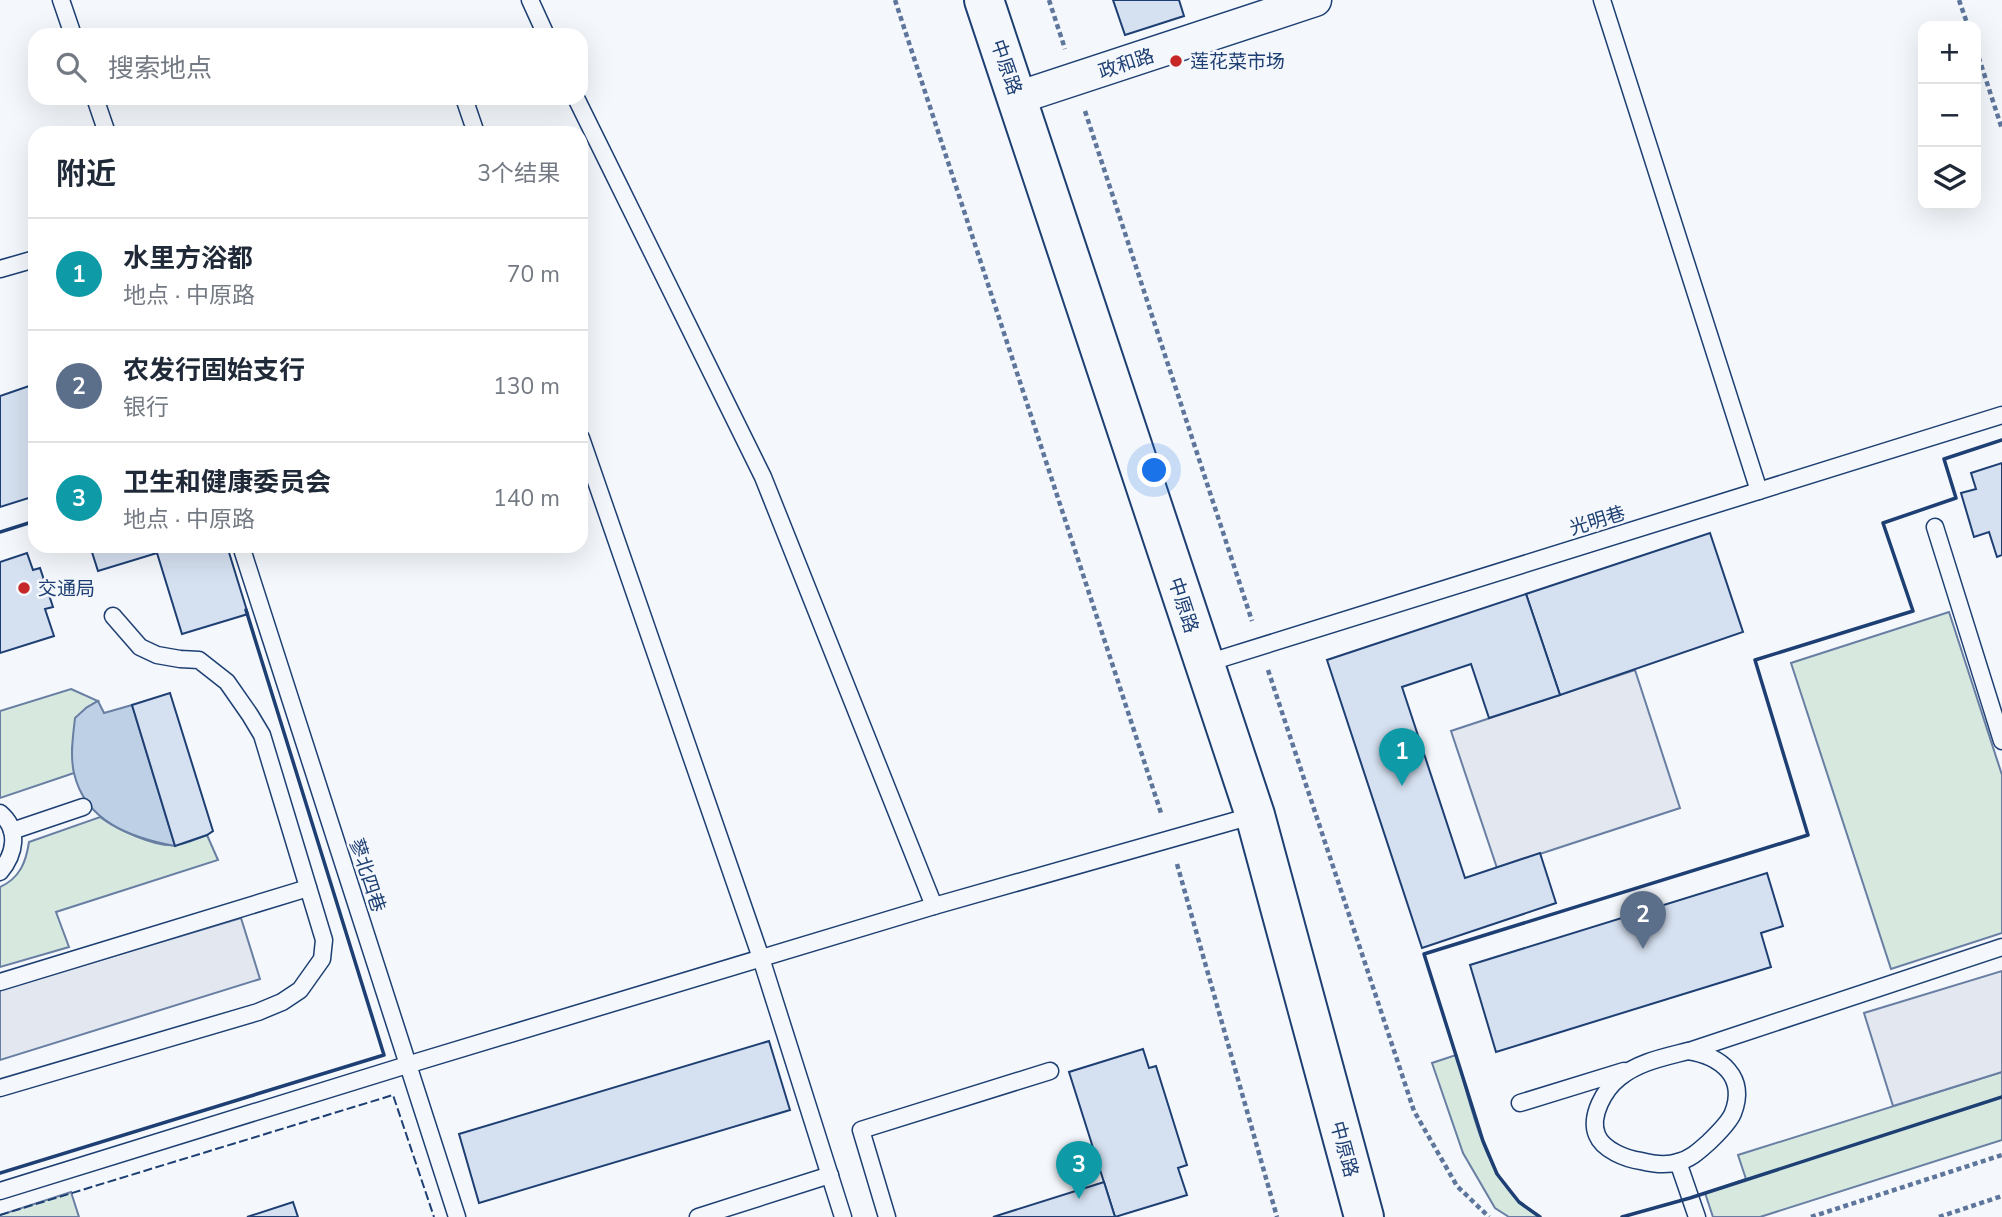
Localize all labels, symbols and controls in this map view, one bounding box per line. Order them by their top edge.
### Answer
map controls [1918,21,1981,210]
button: + [1918,21,1981,84]
search box [28,28,588,105]
street label: 中原路 [984,36,1028,99]
street label: 政和路 [1095,43,1157,85]
icon: search [52,48,90,86]
place label: 莲花菜市场 [1190,49,1285,75]
text: 搜索地点 [108,51,212,86]
marker: 莲花菜市场 [1168,53,1184,69]
button: − [1918,84,1981,147]
button: layers [1918,147,1981,210]
text: 附近 [56,154,116,195]
text: 3个结果 [477,158,560,189]
text: 水里方浴都 [123,241,253,276]
text: 1 [72,259,86,290]
text: 70 m [507,259,560,290]
text: 地点 · 中原路 [123,280,255,311]
text: 农发行固始支行 [123,353,305,388]
text: 2 [72,371,86,402]
text: 130 m [493,371,560,402]
text: 银行 [123,392,169,423]
your location [1137,453,1171,487]
text: 卫生和健康委员会 [123,465,331,500]
text: 3 [72,483,86,514]
text: 140 m [493,483,560,514]
street label: 光明巷 [1566,500,1628,542]
text: 地点 · 中原路 [123,504,255,535]
street label: 中原路 [1162,574,1204,636]
place label: 交通局 [38,576,95,602]
marker: 交通局 [16,580,32,596]
pin: 1 [1379,728,1425,786]
street label: 蓼北四巷 [343,835,391,915]
pin: 2 [1620,891,1666,949]
street label: 中原路 [1324,1118,1364,1180]
pin: 3 [1056,1141,1102,1199]

